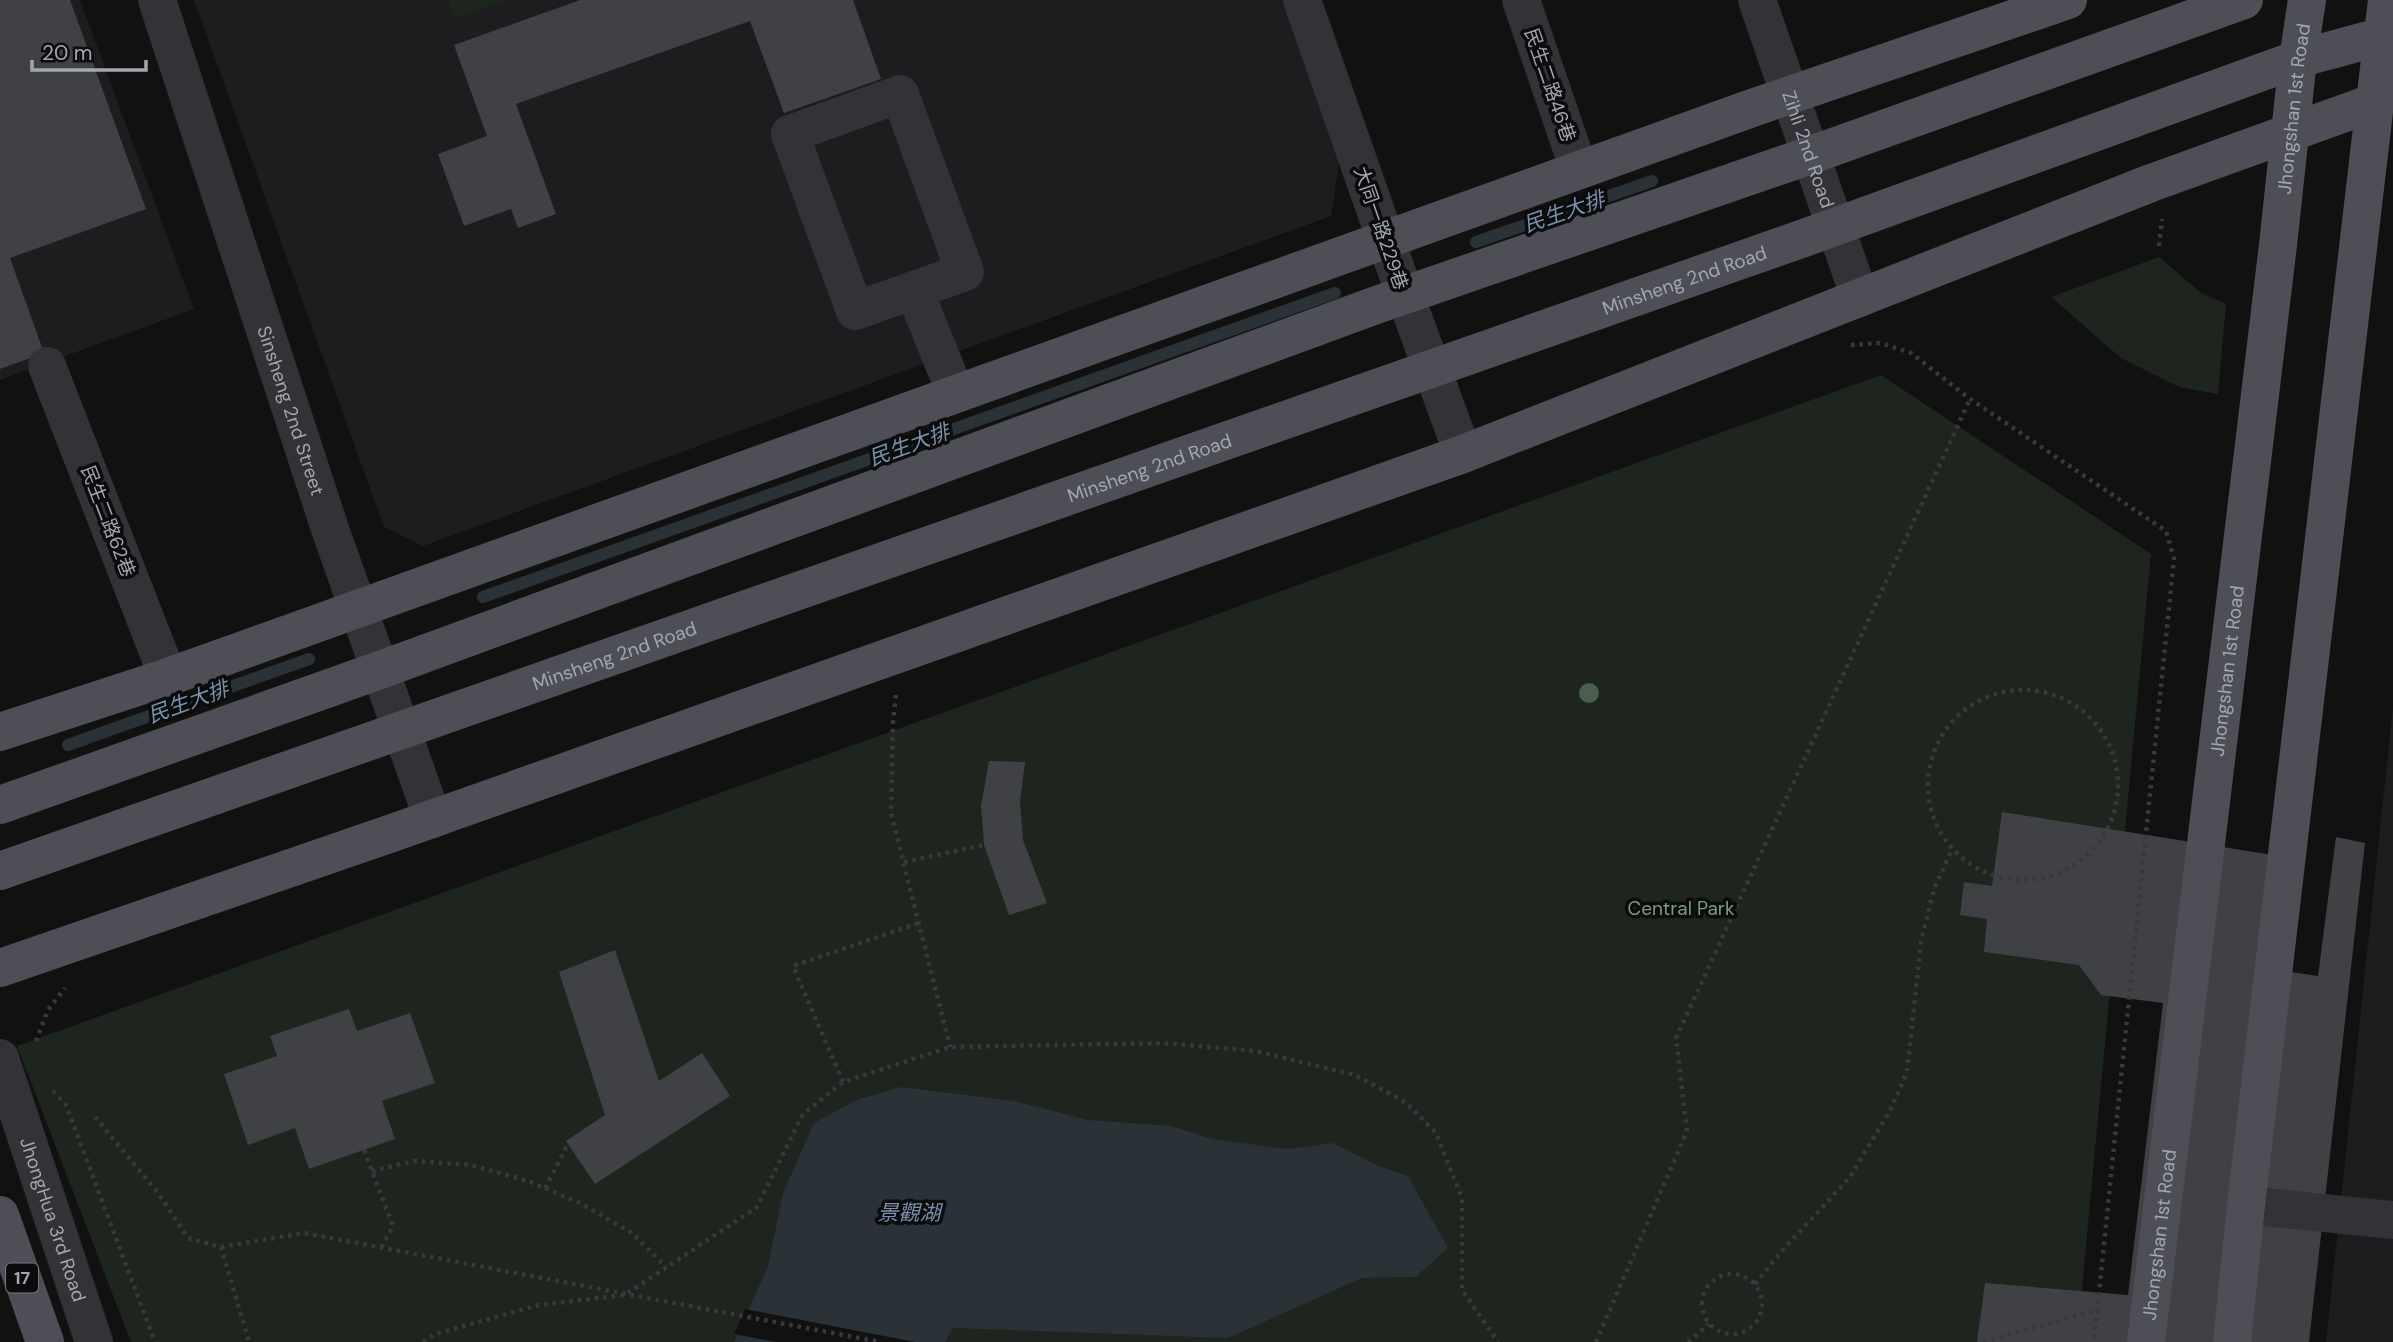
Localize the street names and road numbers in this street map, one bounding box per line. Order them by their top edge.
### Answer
street label: Jhongshan 1st Road [2271,22,2316,195]
street label: 民生二路46巷 [1519,25,1581,145]
street label: Zihli 2nd Road [1777,87,1840,211]
street label: 大同一路229巷 [1348,163,1414,293]
street label: Minsheng 2nd Road [1599,240,1770,320]
street label: Sinsheng 2nd Street [252,323,331,499]
street label: Minsheng 2nd Road [1064,427,1235,508]
street label: 民生二路62巷 [75,462,141,580]
street label: Jhongshan 1st Road [2204,584,2249,758]
street label: Minsheng 2nd Road [529,615,700,696]
street label: JhongHua 3rd Road [15,1134,92,1305]
street label: Jhongshan 1st Road [2136,1148,2182,1322]
road number: 17 [6,1264,38,1293]

